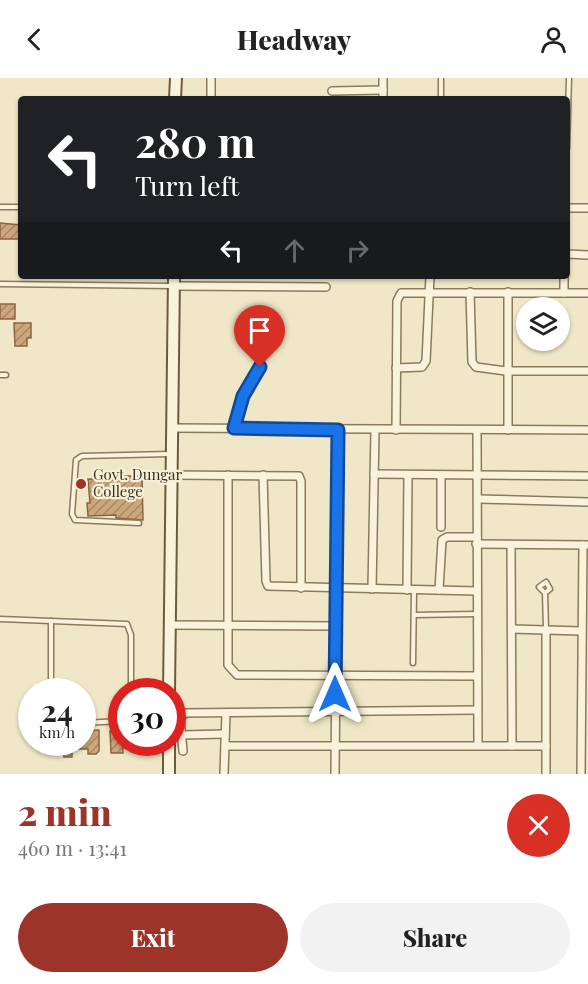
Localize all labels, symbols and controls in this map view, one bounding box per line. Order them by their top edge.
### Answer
text: Headway [237,21,351,57]
icon: back [18,23,51,56]
icon: person [537,23,570,56]
text: 280 m [135,113,255,169]
icon: left [36,120,114,198]
text: Turn left [135,167,239,203]
icon: left [215,234,248,267]
icon: ahead [278,234,311,267]
icon: right [341,234,374,267]
map controls [516,297,570,351]
button: layers [516,297,570,351]
pin [234,305,285,367]
icon: arrive [243,314,276,347]
place label: Govt. Dungar College [93,464,182,501]
marker: Govt. Dungar College [74,477,88,491]
position arrow [303,662,367,726]
speed limit sign: 30 [108,678,186,756]
text: 24 [41,690,73,730]
text: km/h [39,722,75,742]
text: 2 min [18,787,112,835]
button: close [507,794,570,857]
text: 460 m · 13:41 [18,834,127,861]
button: Exit [18,903,288,972]
button: Share [300,903,570,972]

